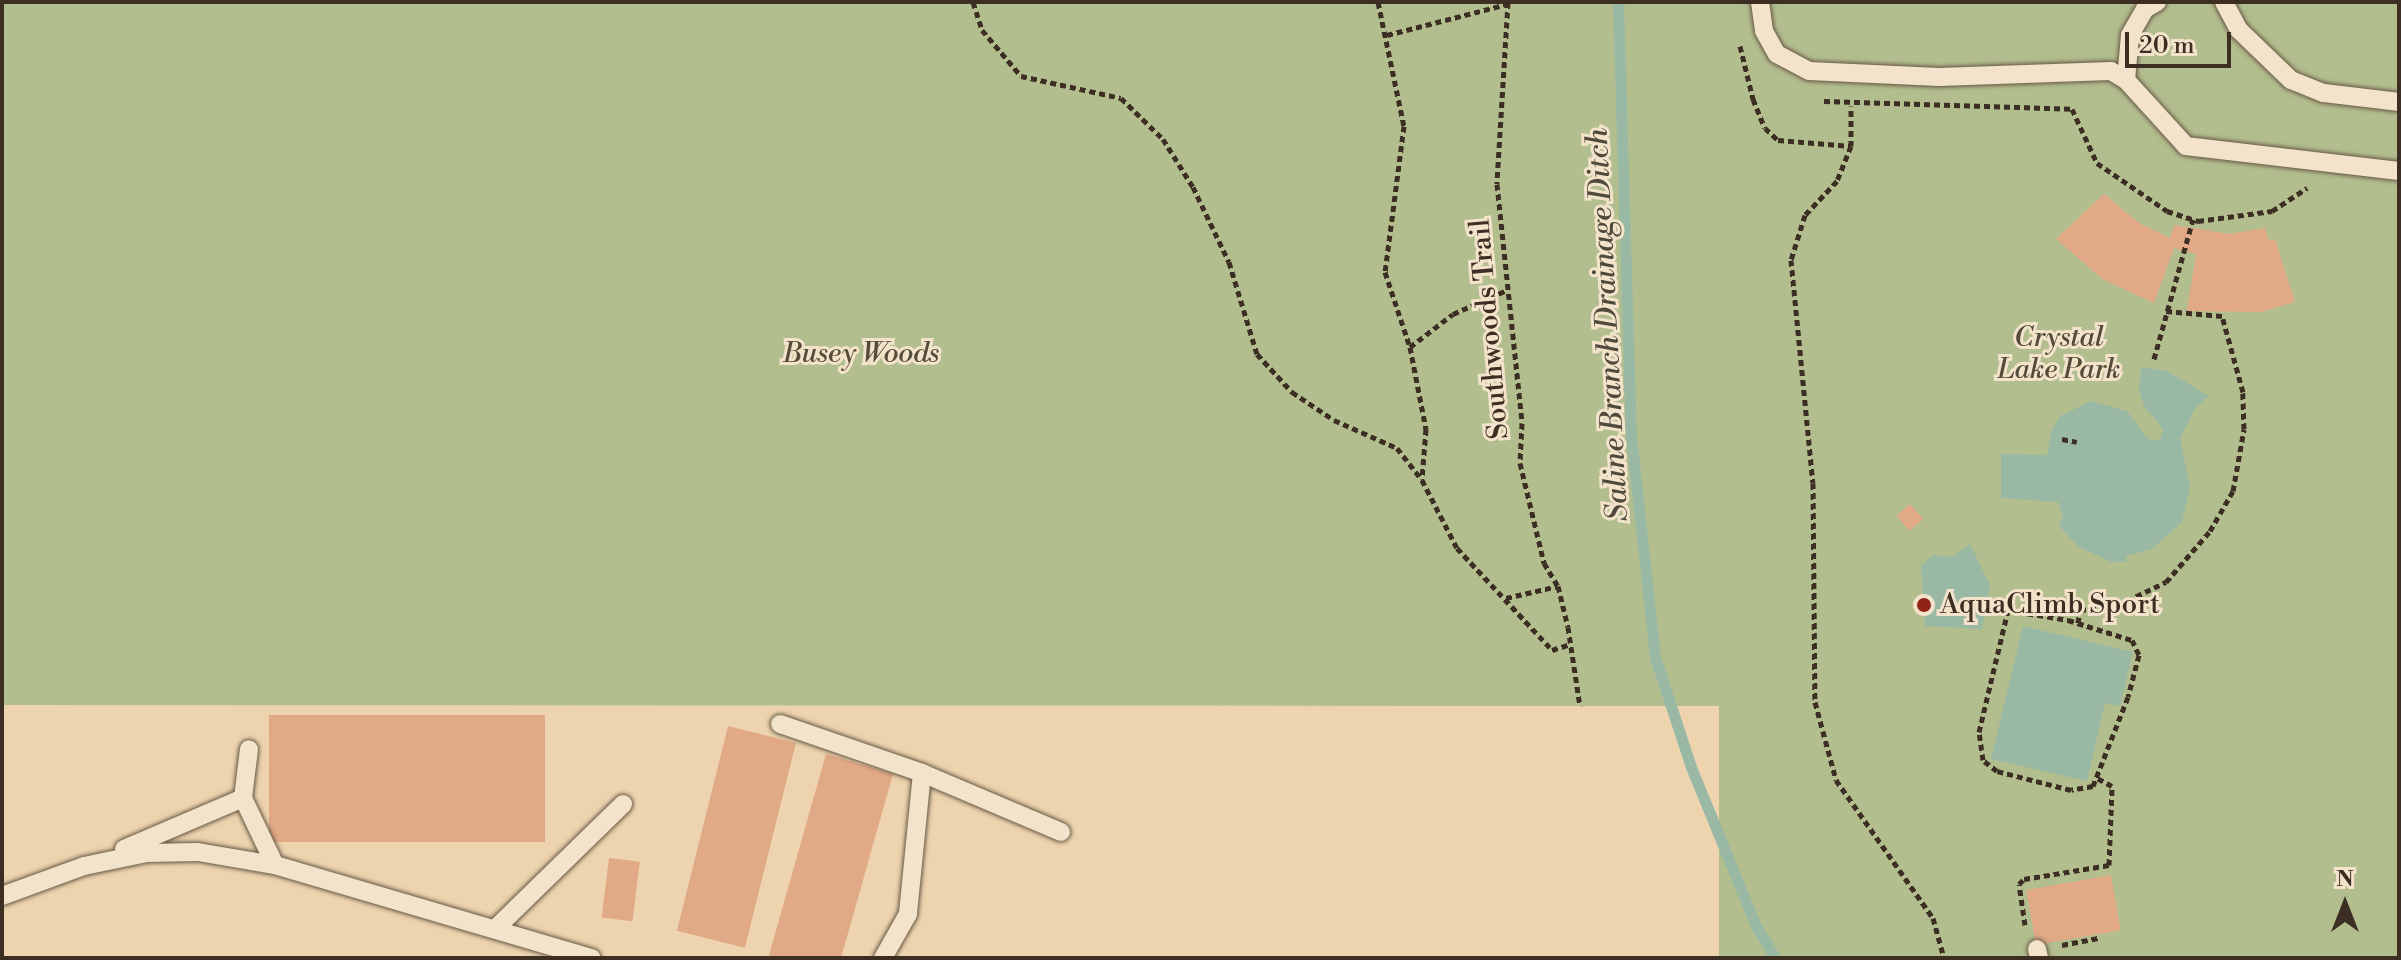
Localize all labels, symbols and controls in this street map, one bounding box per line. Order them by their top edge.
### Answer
scale bar [2129,16,2235,66]
text: 20 m [2139,31,2195,61]
water label: Saline Branch Drainage Ditch [1580,128,1636,522]
street label: Southwoods Trail [1464,217,1516,441]
park label: Crystal Lake Park [1998,321,2120,387]
park label: Busey Woods [783,337,939,371]
place label: AquaClimb Sport [1940,588,2160,622]
marker: AquaClimb Sport [1915,596,1933,614]
north arrow [2305,864,2385,944]
text: N [2336,866,2354,893]

